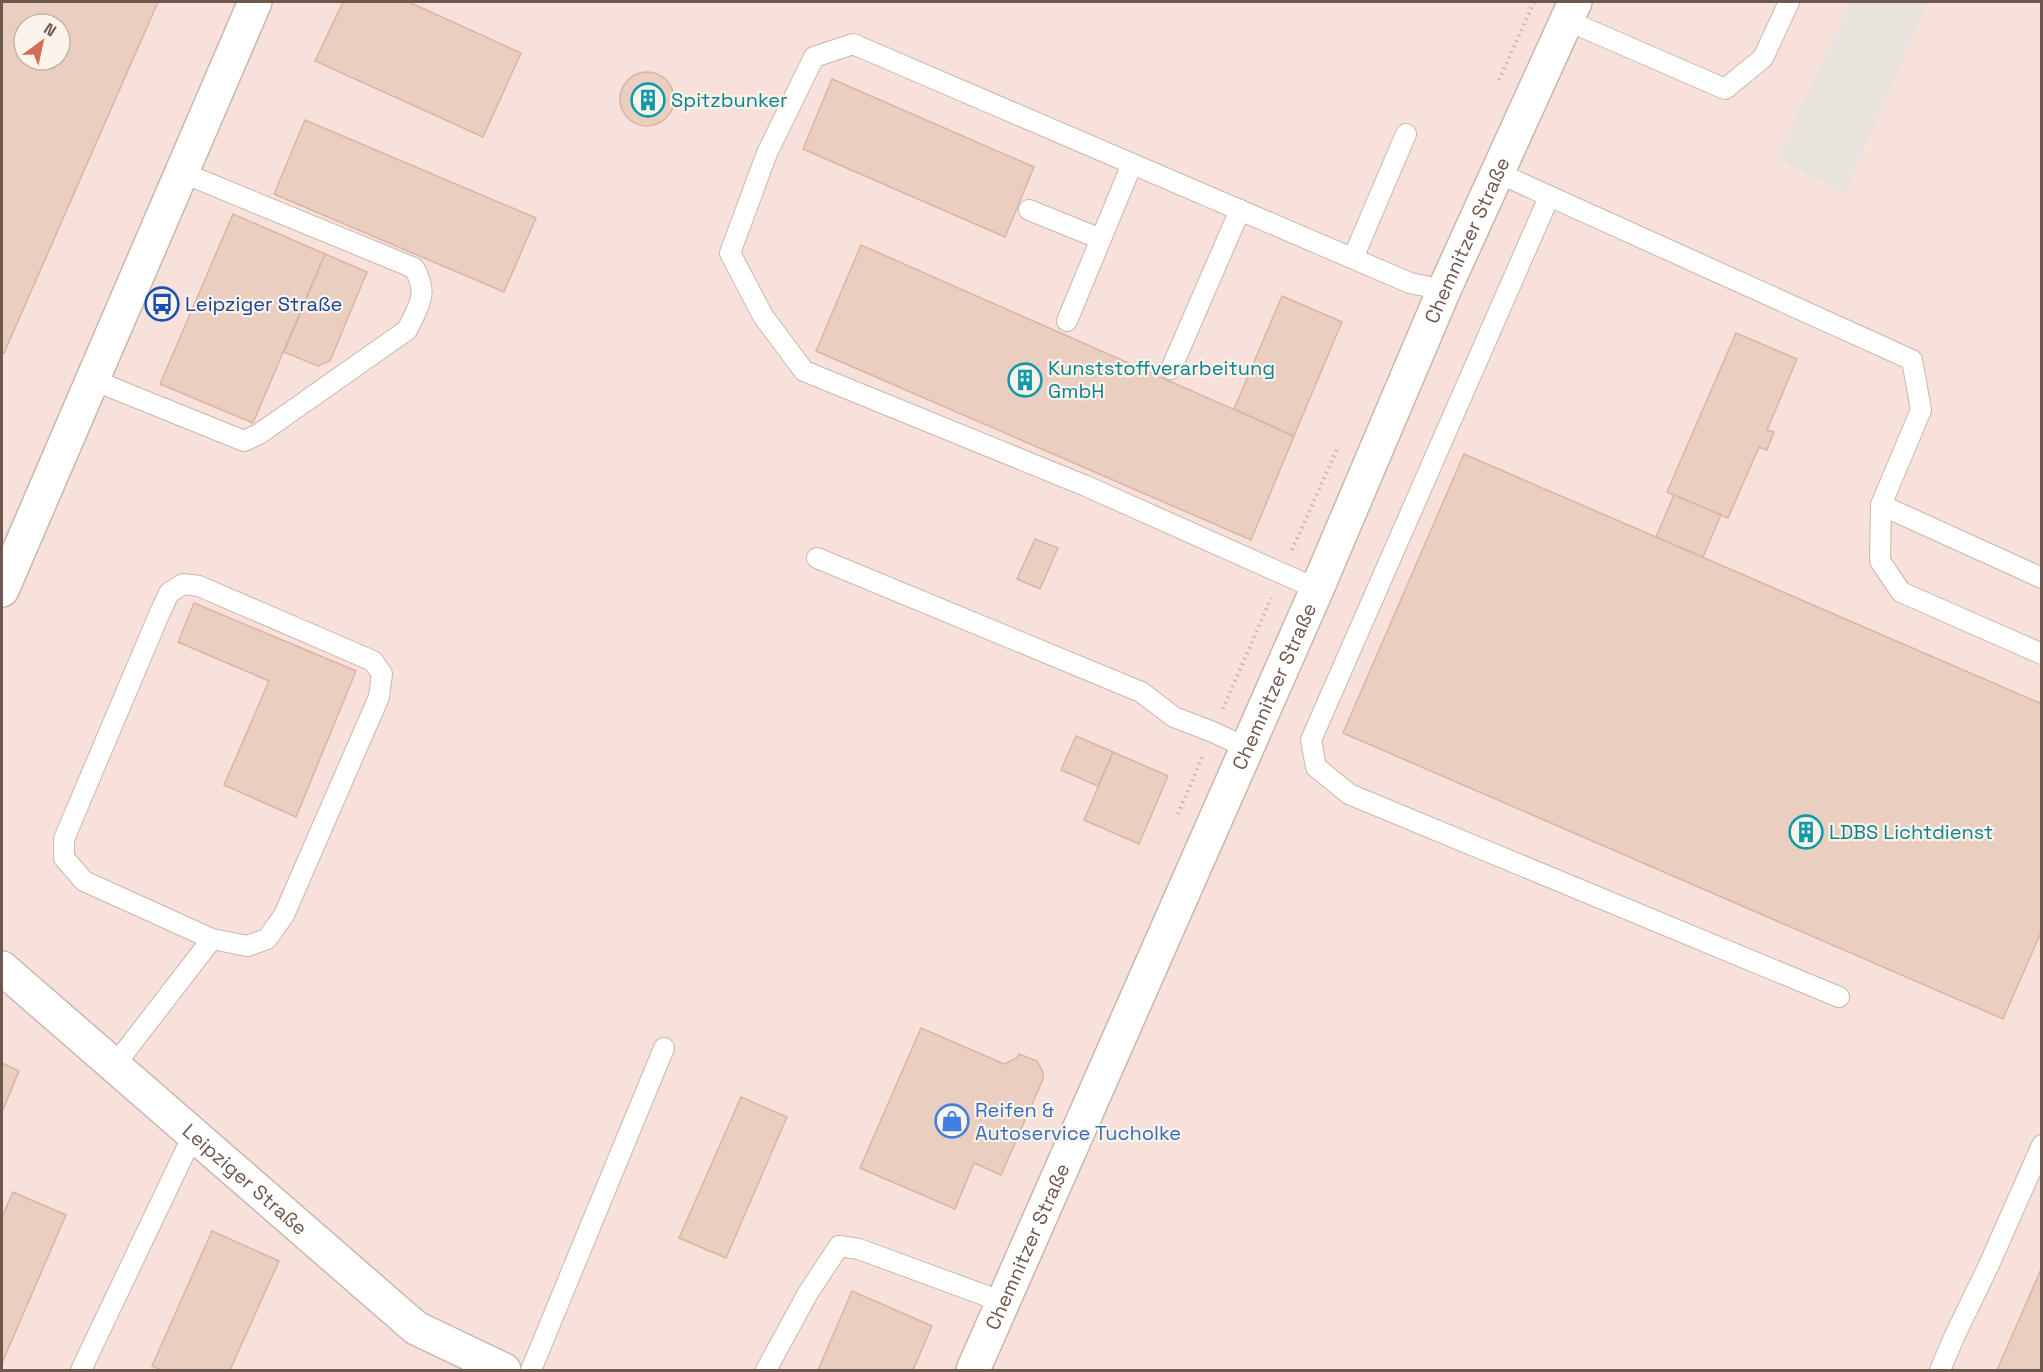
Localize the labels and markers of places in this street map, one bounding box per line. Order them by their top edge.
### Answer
building icon: Spitzbunker [630,82,666,118]
place label: Spitzbunker [671,87,788,113]
bus stop icon: Leipziger Straße [144,286,180,322]
place label: Leipziger Straße [185,291,342,317]
place label: Kunststoffverarbeitung GmbH [1048,355,1275,404]
building icon: Kunststoffverarbeitung GmbH [1007,362,1043,398]
building icon: LDBS Lichtdienst [1788,814,1824,850]
place label: LDBS Lichtdienst [1829,819,1993,845]
place label: Reifen & Autoservice Tucholke [975,1097,1181,1146]
shop icon: Reifen & Autoservice Tucholke [934,1103,970,1139]

